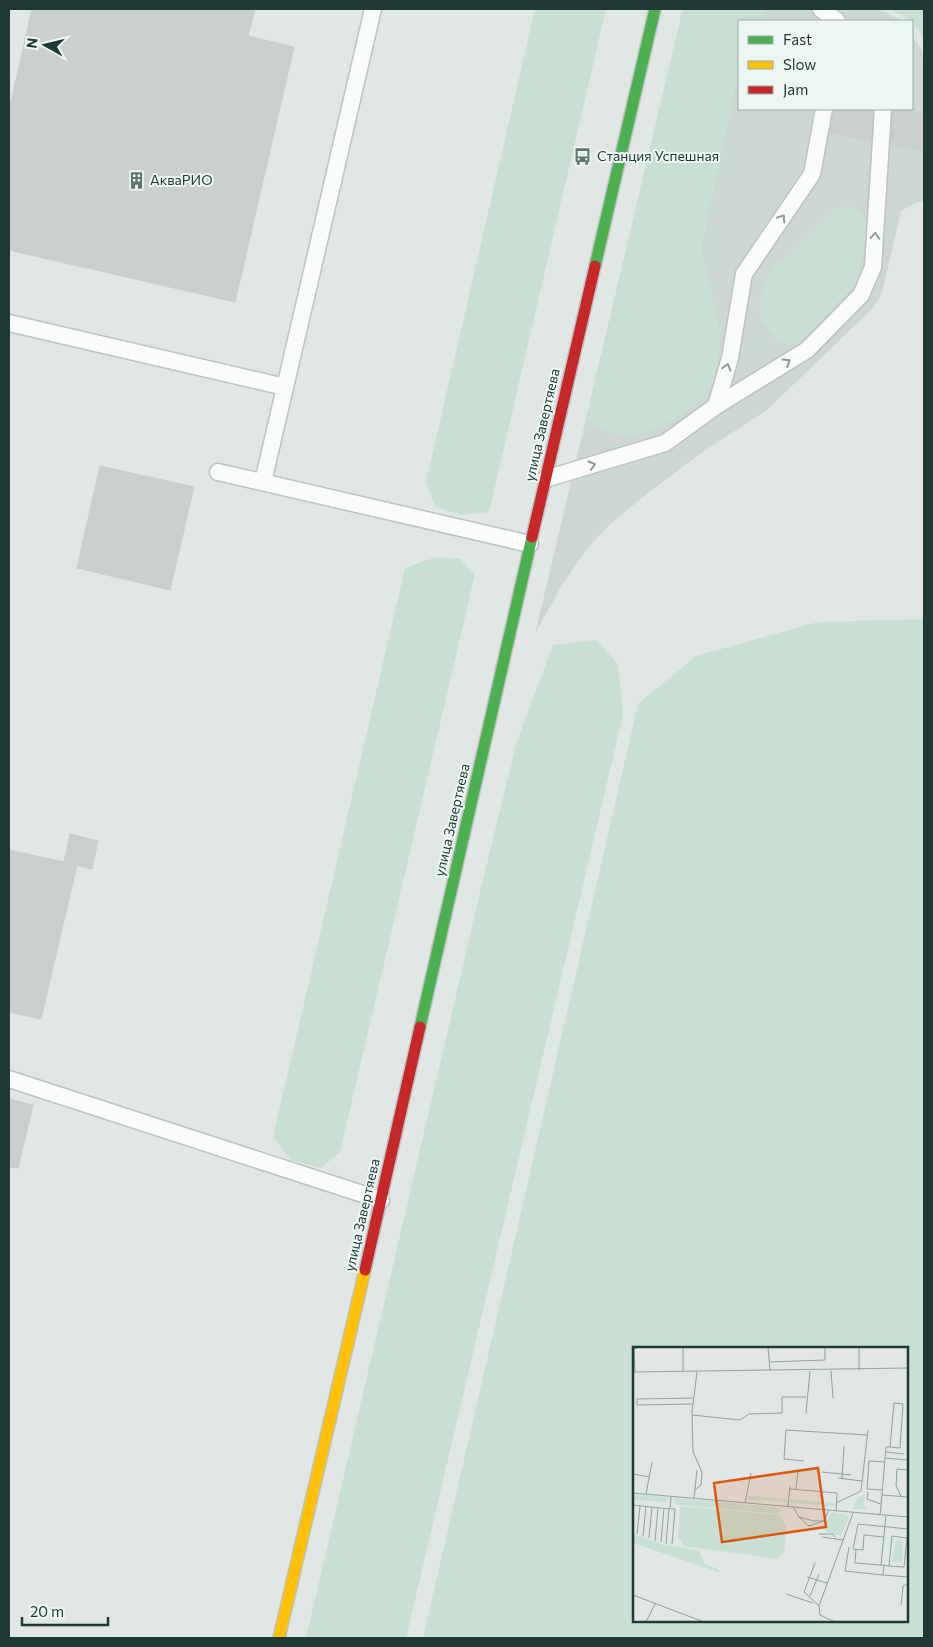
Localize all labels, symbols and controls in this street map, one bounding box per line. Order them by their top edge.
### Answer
north arrow [20,20,70,70]
legend [738,20,913,110]
text: Fast [783,30,812,48]
text: N [22,37,41,50]
text: Slow [783,55,816,73]
text: Jam [783,80,808,98]
bus stop icon: Станция Успешная [573,146,593,166]
place label: Станция Успешная [597,147,719,164]
building icon: АкваРИО [126,170,146,190]
place label: АкваРИО [150,171,213,188]
one-way arrow [776,214,785,224]
one-way arrow [869,231,880,239]
one-way arrow [782,359,791,369]
one-way arrow [721,363,732,372]
street label: улица Завертяева [520,367,563,483]
one-way arrow [587,460,595,470]
street label: улица Завертяева [430,762,473,878]
street label: улица Завертяева [340,1157,383,1273]
inset map [633,1347,908,1622]
scale bar [22,1594,109,1626]
text: 20 m [30,1602,64,1620]

